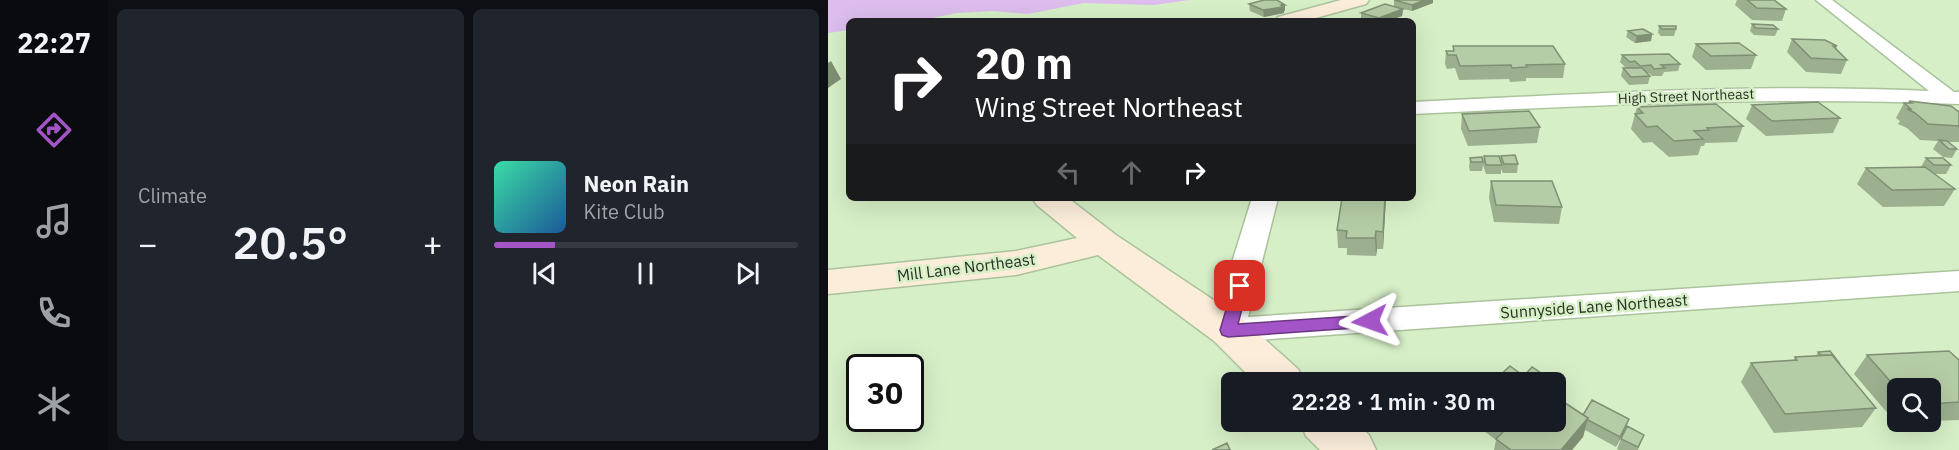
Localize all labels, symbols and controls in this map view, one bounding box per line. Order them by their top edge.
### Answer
text: 22:27 [17,25,91,60]
text: 20 m [975,36,1073,91]
icon: right [876,42,954,120]
street label: High Street Northeast [1618,85,1755,107]
text: Wing Street Northeast [975,89,1243,124]
icon: directions [33,109,75,151]
icon: left [1052,156,1085,189]
icon: ahead [1115,156,1148,189]
icon: right [1178,156,1211,189]
text: Neon Rain [584,169,689,198]
text: Climate [138,182,207,209]
text: Kite Club [584,198,665,225]
icon: music [33,200,75,242]
text: 20.5° [232,213,348,271]
text: − [138,222,158,265]
text: + [423,222,443,265]
street label: Mill Lane Northeast [896,249,1036,285]
icon: previous [528,257,561,290]
icon: pause [629,257,662,290]
icon: next [731,257,764,290]
pin [1214,260,1265,311]
icon: arrive [1223,269,1256,302]
position arrow [1338,289,1402,353]
street label: Sunnyside Lane Northeast [1500,289,1688,323]
icon: phone [33,292,75,334]
speed limit sign: 30 [846,354,924,432]
map controls [1887,378,1941,432]
button: search [1887,378,1941,432]
icon: climate [33,383,75,425]
text: 22:28 · 1 min · 30 m [1292,387,1496,416]

